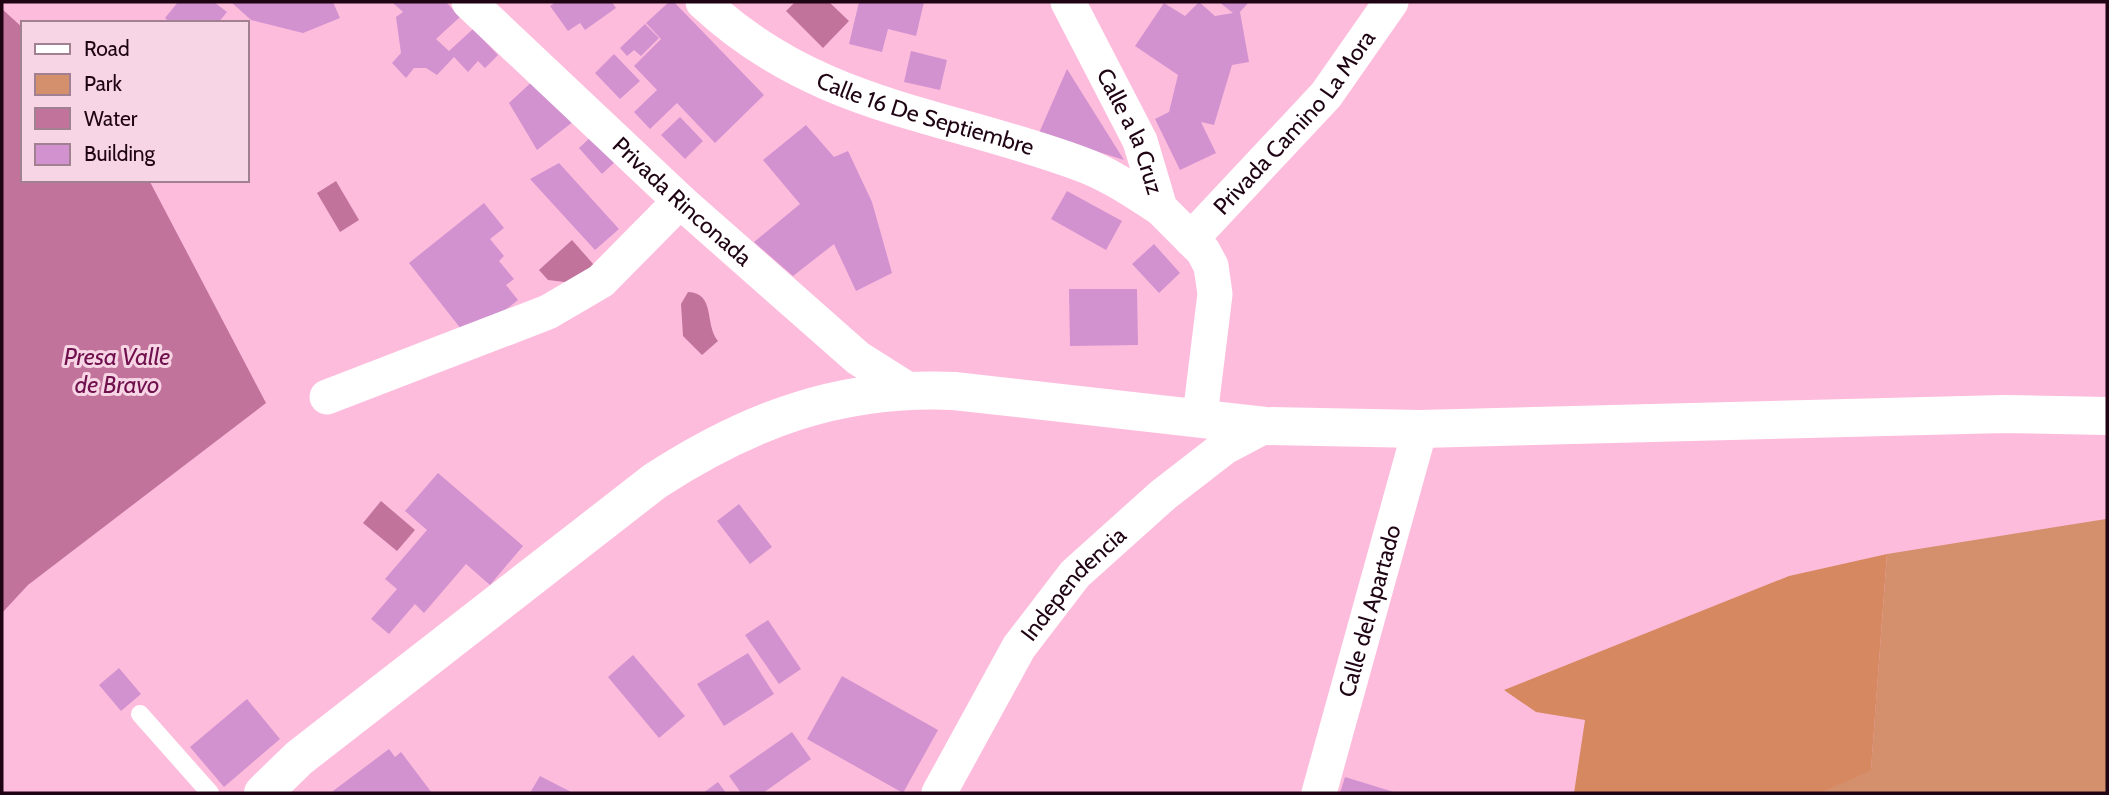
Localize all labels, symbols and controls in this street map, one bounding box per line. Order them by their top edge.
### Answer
legend [21,21,248,182]
street label: Privada Camino La Mora [1207,25,1381,220]
text: Road [84,36,130,61]
street label: Calle a la Cruz [1091,63,1169,198]
street label: Calle 16 De Septiembre [812,66,1038,161]
text: Park [84,71,122,96]
text: Water [84,106,138,131]
street label: Privada Rinconada [607,131,758,272]
text: Building [84,141,156,166]
water label: Presa Valle de Bravo [64,342,170,399]
street label: Independencia [1015,521,1132,647]
street label: Calle del Apartado [1332,522,1407,700]

